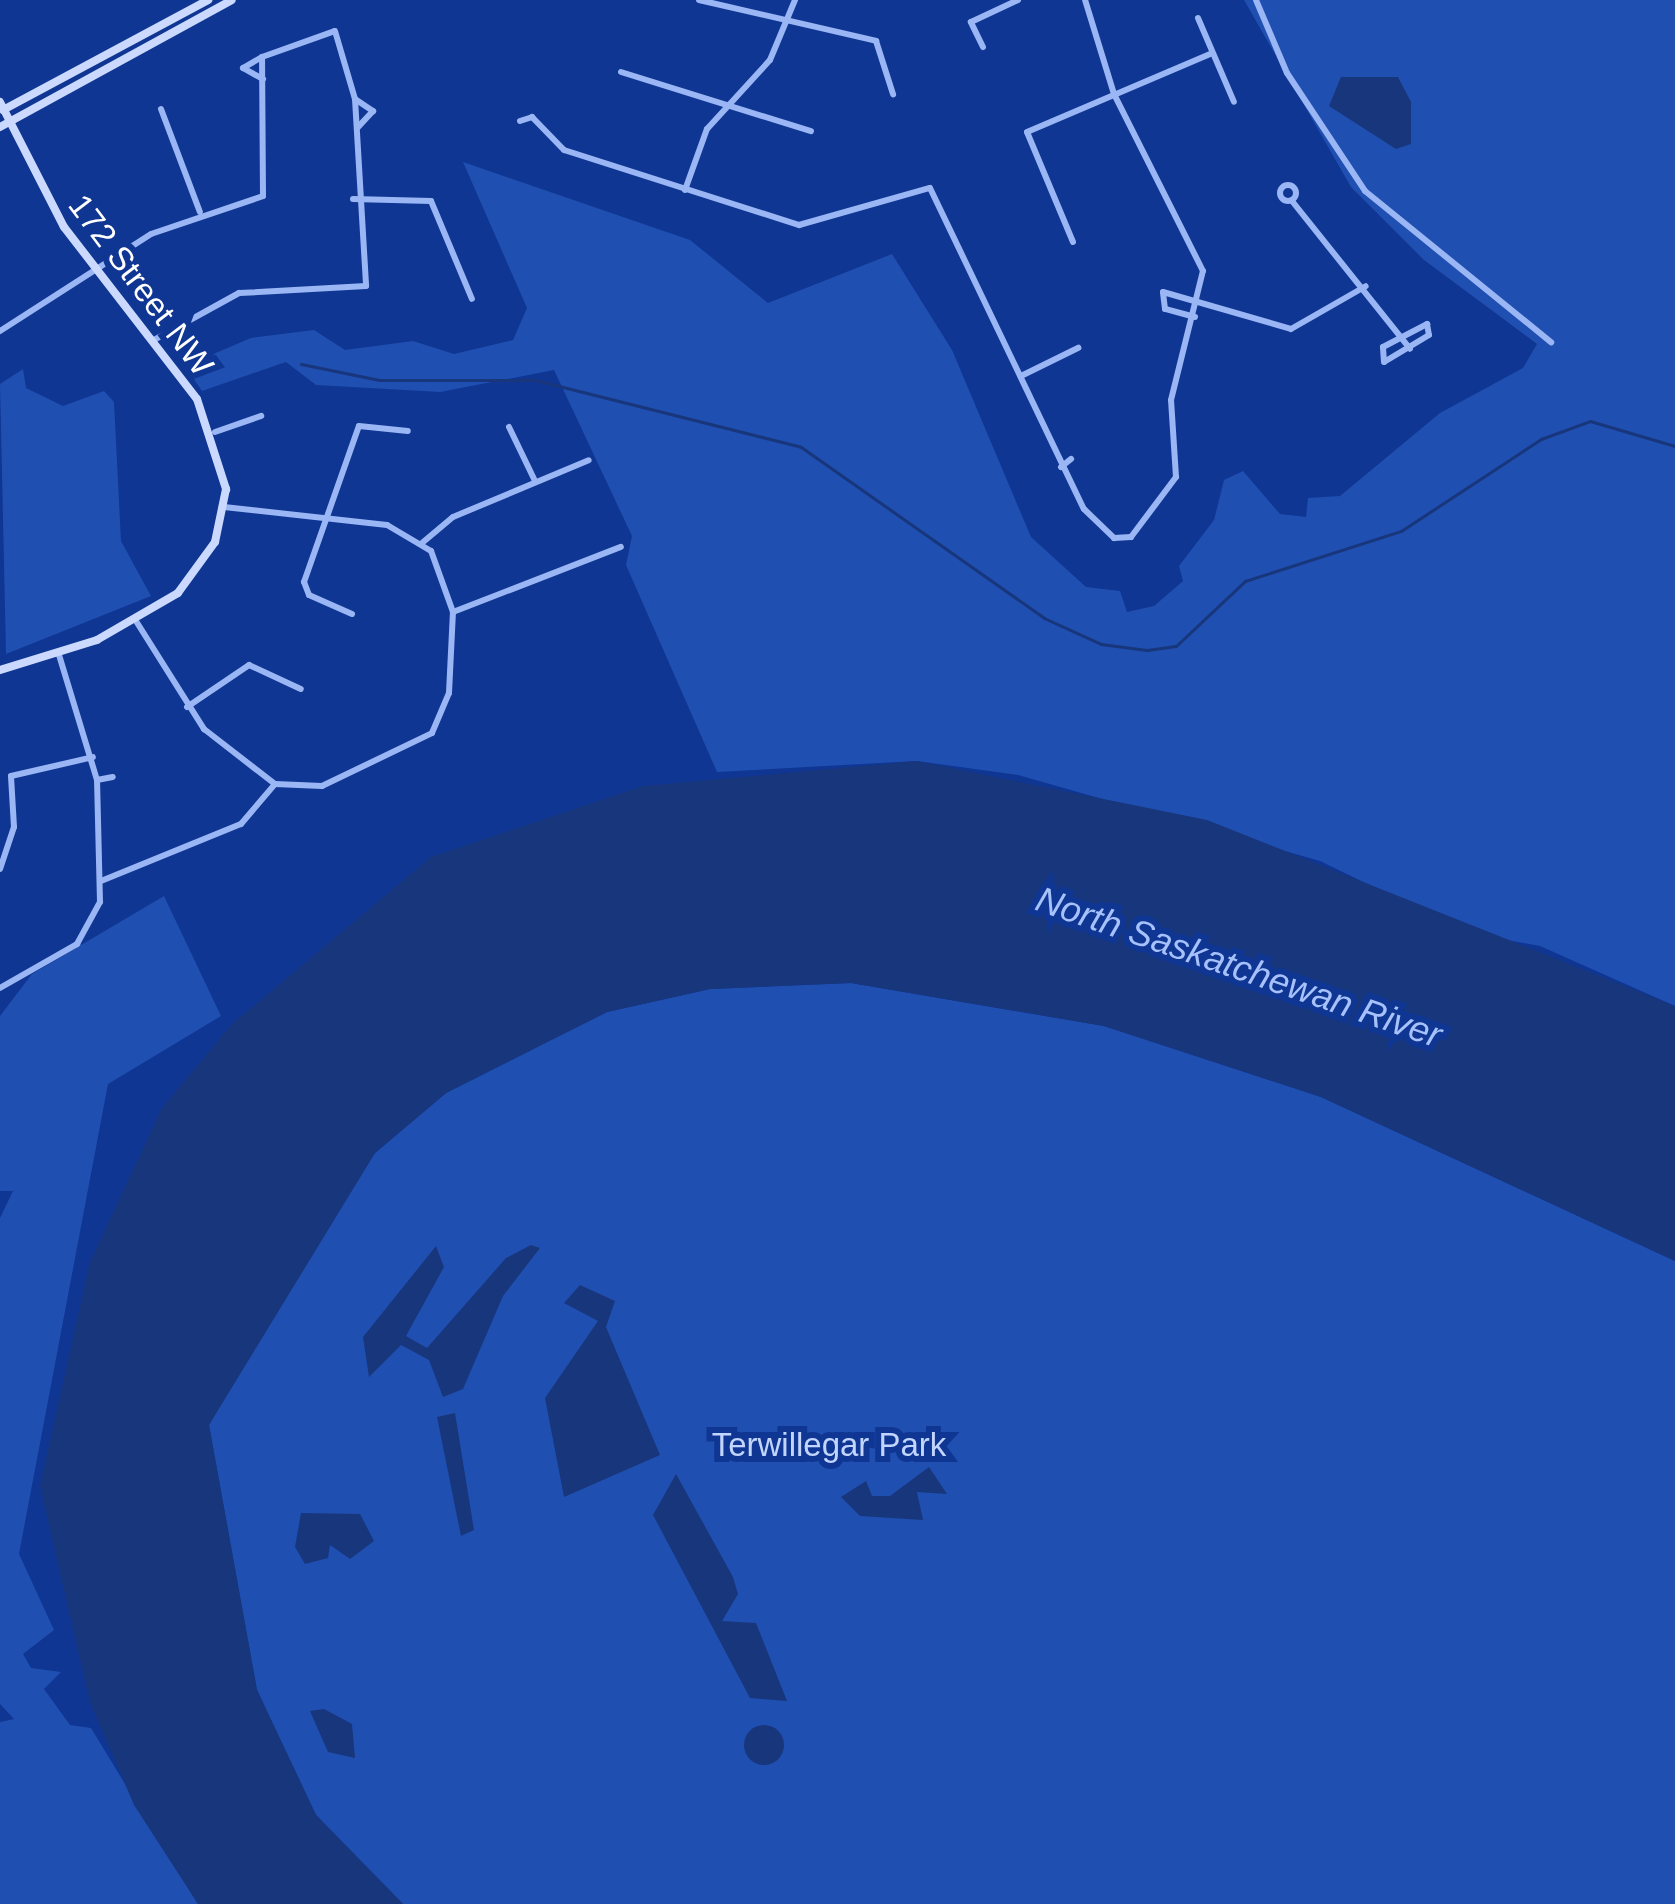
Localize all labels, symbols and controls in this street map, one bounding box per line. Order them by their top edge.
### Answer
street label: 172 Street NW [60,187,222,383]
water label: North Saskatchewan River [1030,877,1448,1057]
park label: Terwillegar Park [712,1425,946,1465]

